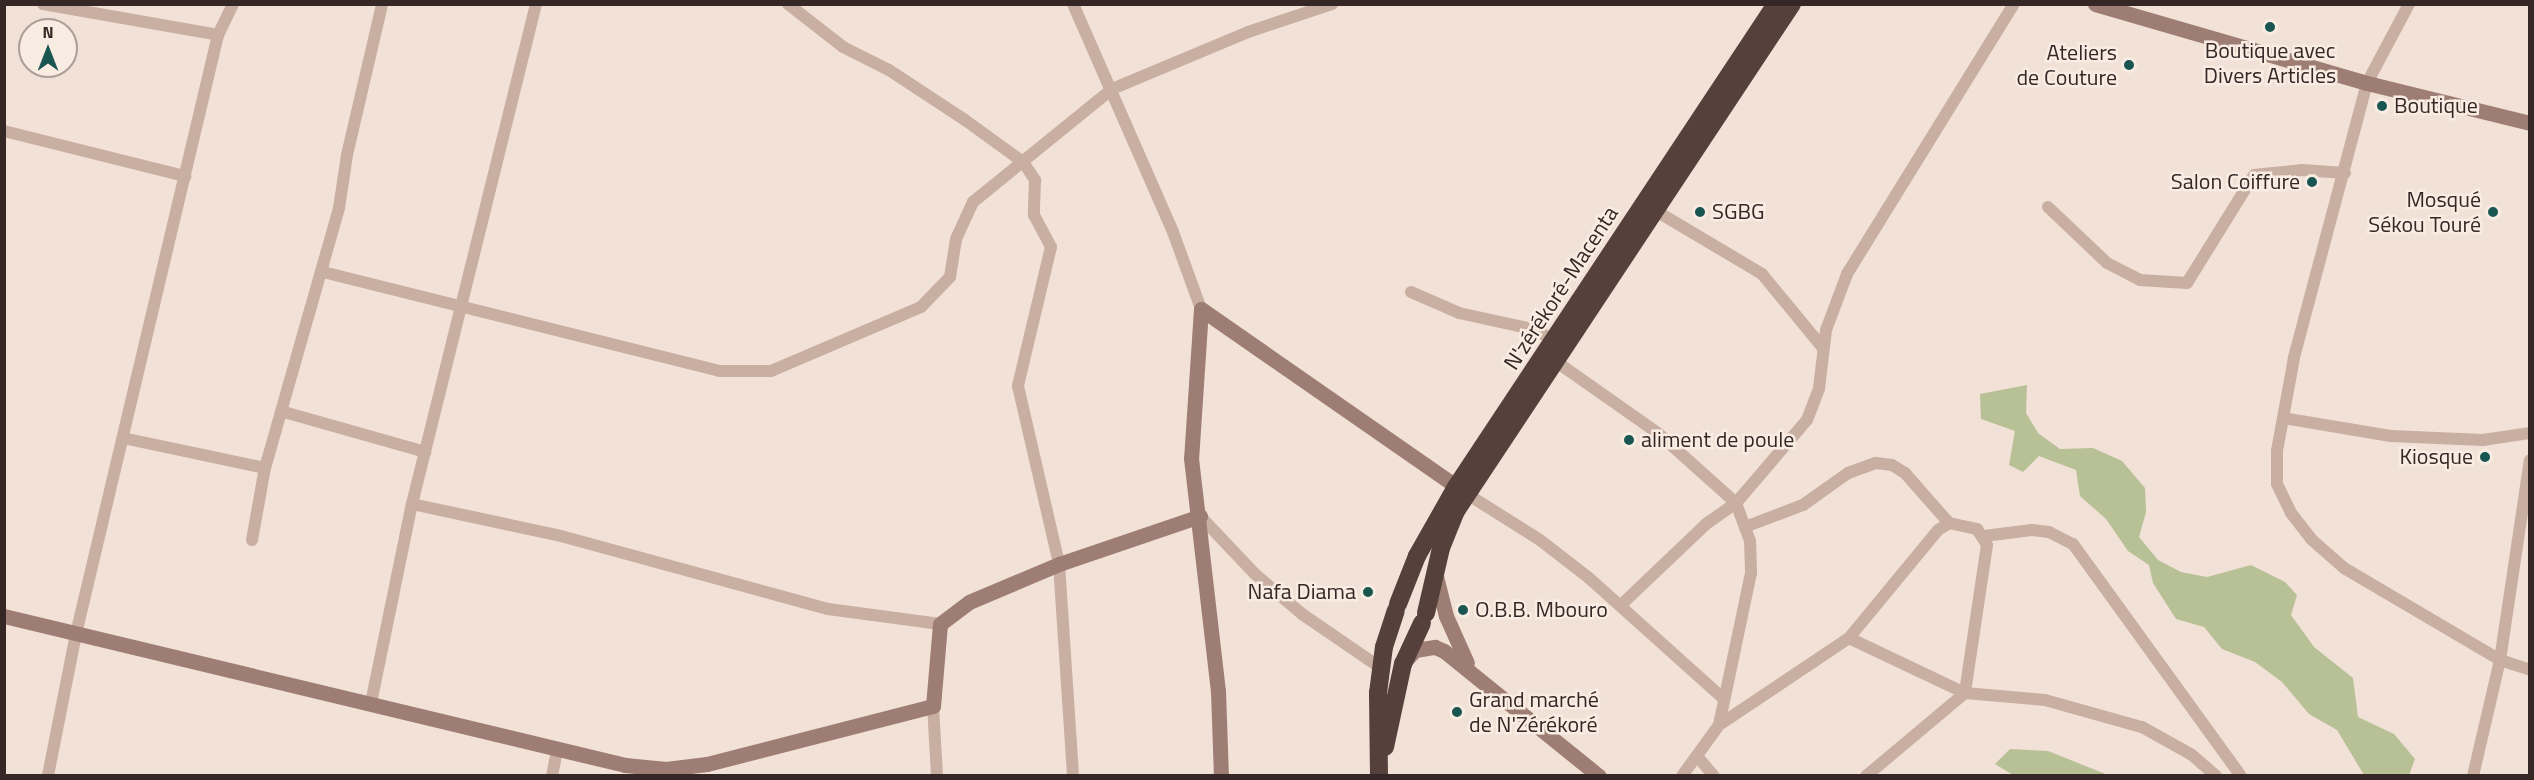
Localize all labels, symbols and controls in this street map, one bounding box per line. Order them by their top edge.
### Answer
north arrow [18,18,78,78]
text: N [42,20,54,44]
marker: Boutique avec Divers Articles [2263,20,2277,34]
place label: Boutique avec Divers Articles [2204,37,2336,88]
place label: Ateliers de Couture [2016,39,2117,90]
marker: Ateliers de Couture [2122,58,2136,72]
place label: Boutique [2394,93,2478,119]
marker: Boutique [2375,99,2389,113]
place label: Salon Coiffure [2171,169,2300,195]
marker: Salon Coiffure [2305,175,2319,189]
place label: Mosqué Sékou Touré [2368,186,2481,237]
place label: SGBG [1712,199,1765,225]
street label: N'zérékoré-Macenta [1498,201,1624,375]
marker: SGBG [1693,205,1707,219]
marker: Mosqué Sékou Touré [2486,205,2500,219]
place label: aliment de poule [1641,427,1794,453]
marker: aliment de poule [1622,433,1636,447]
place label: Kiosque [2399,444,2473,470]
marker: Kiosque [2478,450,2492,464]
place label: Nafa Diama [1248,579,1356,605]
marker: Nafa Diama [1361,585,1375,599]
place label: O.B.B. Mbouro [1475,597,1608,623]
marker: O.B.B. Mbouro [1456,603,1470,617]
place label: Grand marché de N'Zérékoré [1469,686,1599,738]
marker: Grand marché de N'Zérékoré [1450,705,1464,719]

